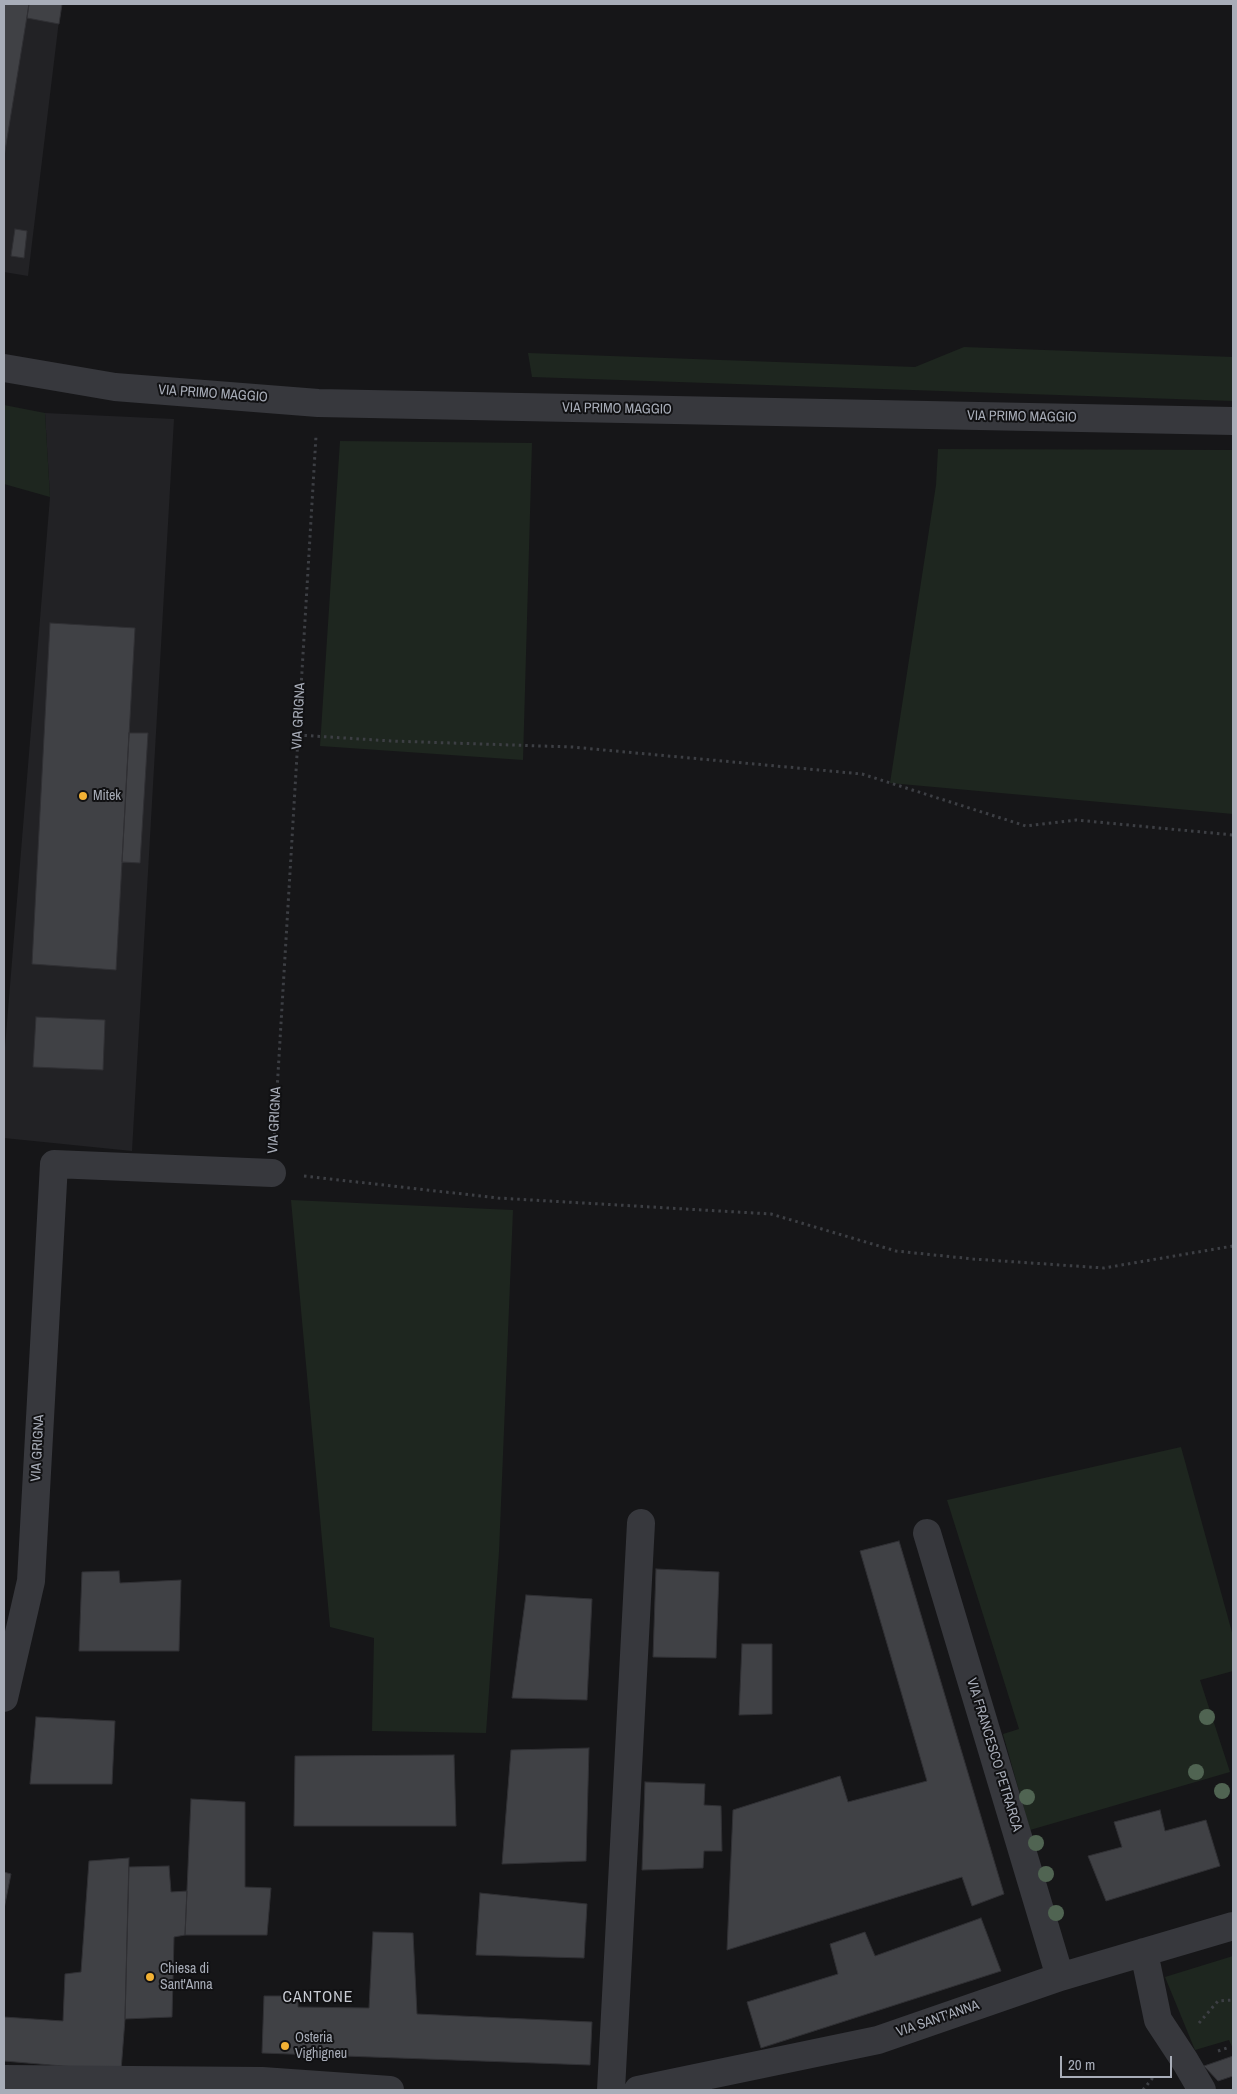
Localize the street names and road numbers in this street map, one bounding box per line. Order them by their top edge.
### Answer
street label: VIA PRIMO MAGGIO [158,382,268,406]
street label: VIA PRIMO MAGGIO [562,400,672,418]
street label: VIA PRIMO MAGGIO [967,408,1077,426]
street label: VIA GRIGNA [289,682,309,750]
street label: VIA GRIGNA [265,1086,285,1154]
street label: VIA GRIGNA [28,1414,48,1482]
street label: VIA FRANCESCO PETRARCA [963,1676,1025,1834]
street label: VIA SANT'ANNA [894,1997,982,2041]

